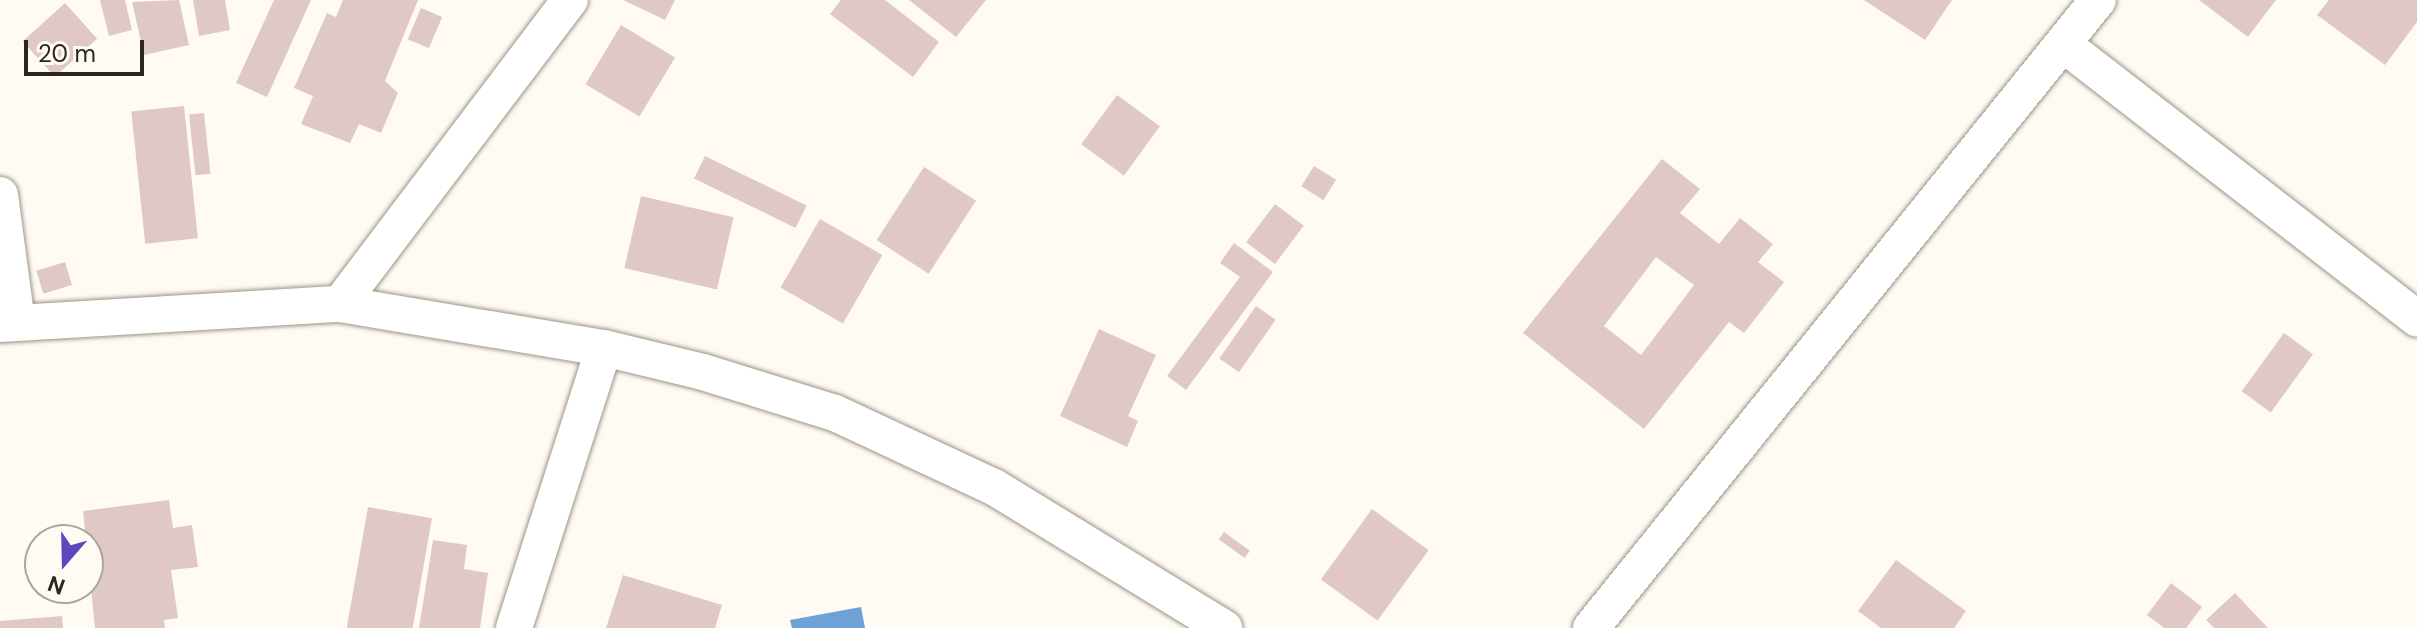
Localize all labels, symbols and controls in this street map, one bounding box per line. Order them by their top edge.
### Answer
scale bar [28,24,148,74]
text: 20 m [38,38,96,69]
north arrow [24,524,104,604]
text: N [44,569,69,602]

